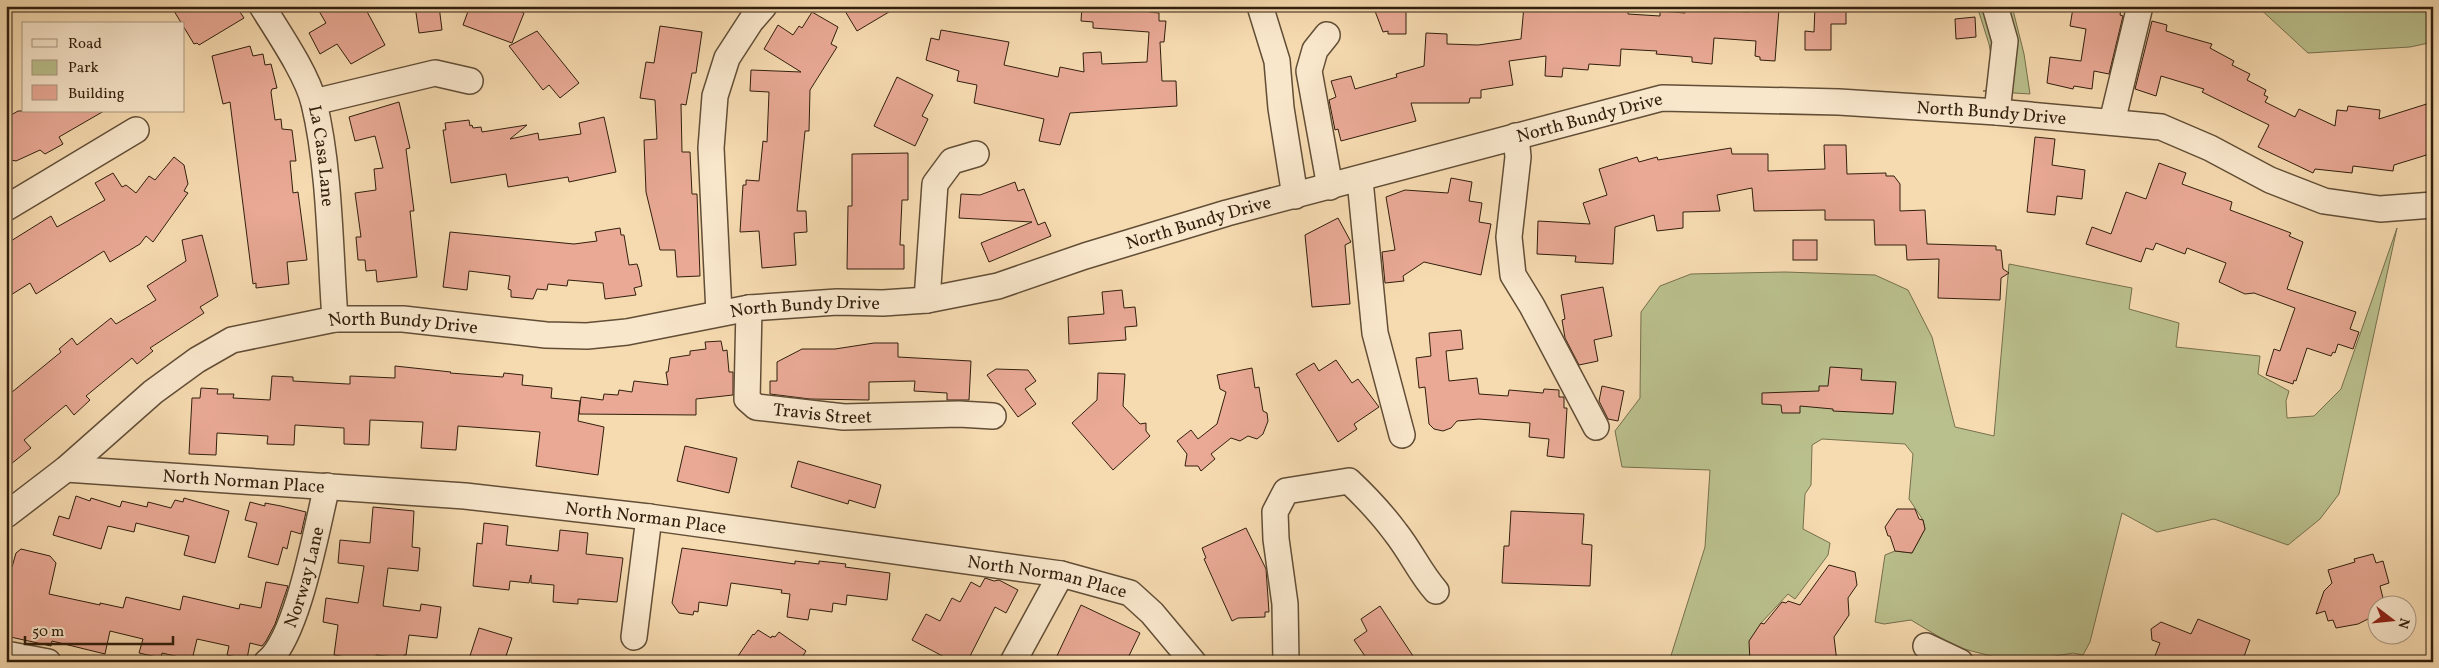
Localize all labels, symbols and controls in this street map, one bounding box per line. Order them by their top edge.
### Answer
legend [22,22,185,112]
text: Road [68,34,102,55]
text: Park [68,58,99,79]
text: Building [68,84,125,105]
street label: North Bundy Drive [1514,87,1666,150]
street label: North Bundy Drive [1916,96,2067,132]
street label: La Casa Lane [301,103,339,208]
street label: North Bundy Drive [1123,191,1274,257]
street label: North Bundy Drive [728,291,880,325]
street label: North Bundy Drive [326,307,479,341]
street label: Travis Street [772,398,872,431]
street label: North Norman Place [162,465,325,500]
street label: North Norman Place [564,497,728,542]
street label: Norway Lane [279,524,331,632]
street label: North Norman Place [966,550,1130,606]
north arrow [2366,596,2416,646]
scale bar [25,613,172,645]
text: N [2393,616,2414,631]
text: 50 m [32,622,64,643]

